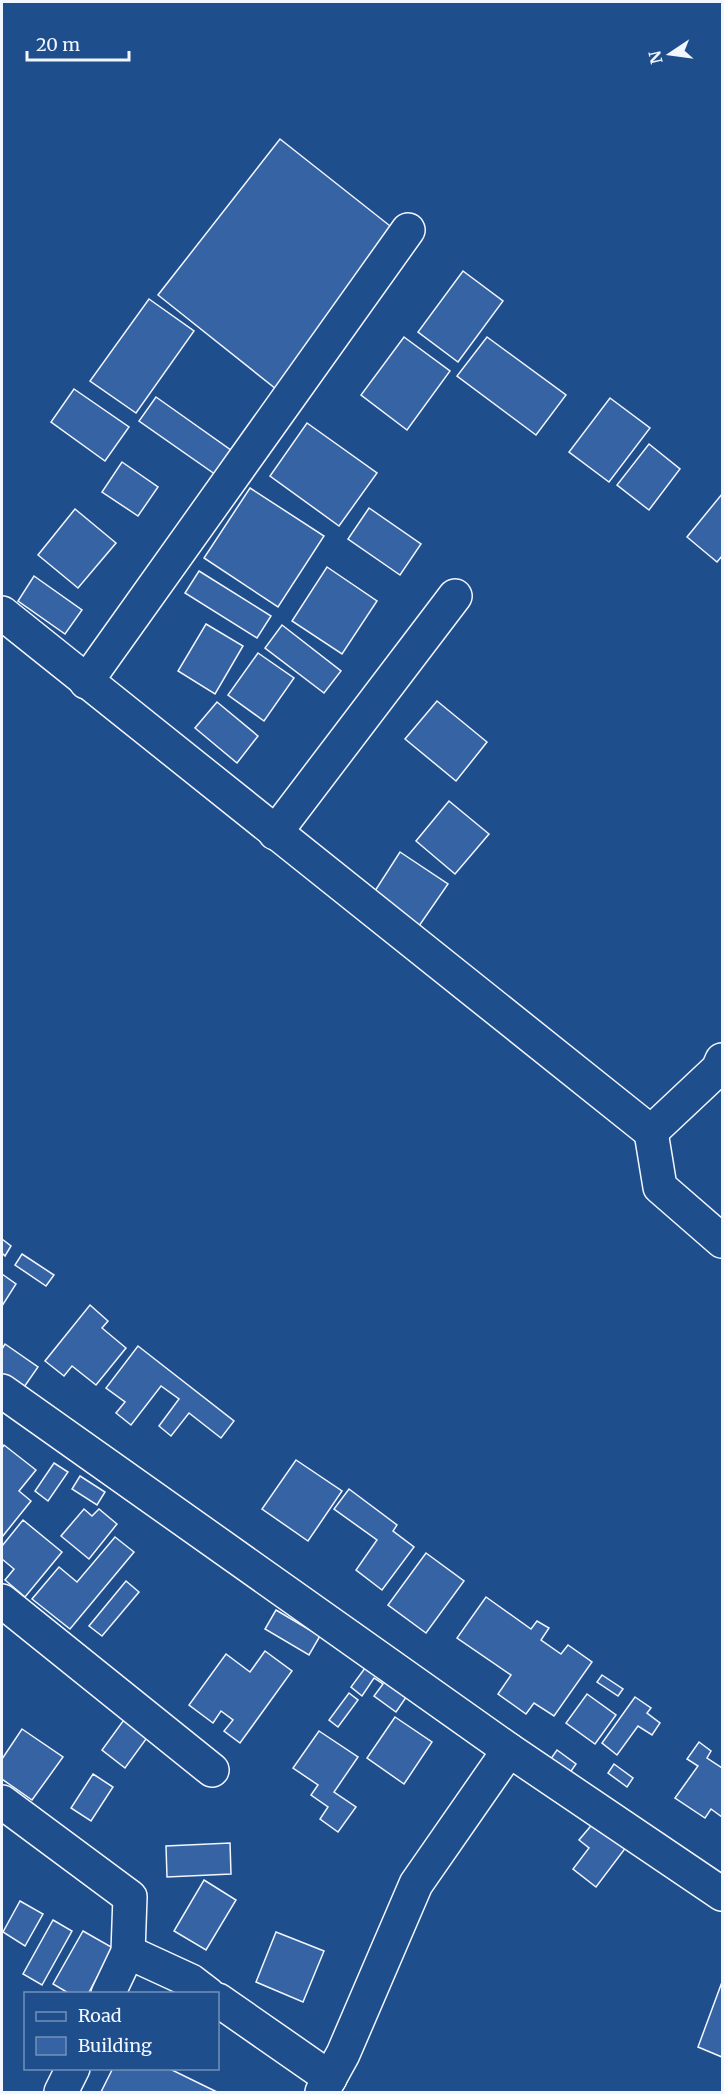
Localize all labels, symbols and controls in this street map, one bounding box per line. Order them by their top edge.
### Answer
scale bar [27,24,129,62]
north arrow [640,24,700,84]
text: 20 m [36,33,80,56]
text: N [644,49,667,66]
legend [24,1992,219,2070]
text: Road [78,2004,122,2027]
text: Building [78,2034,152,2057]

